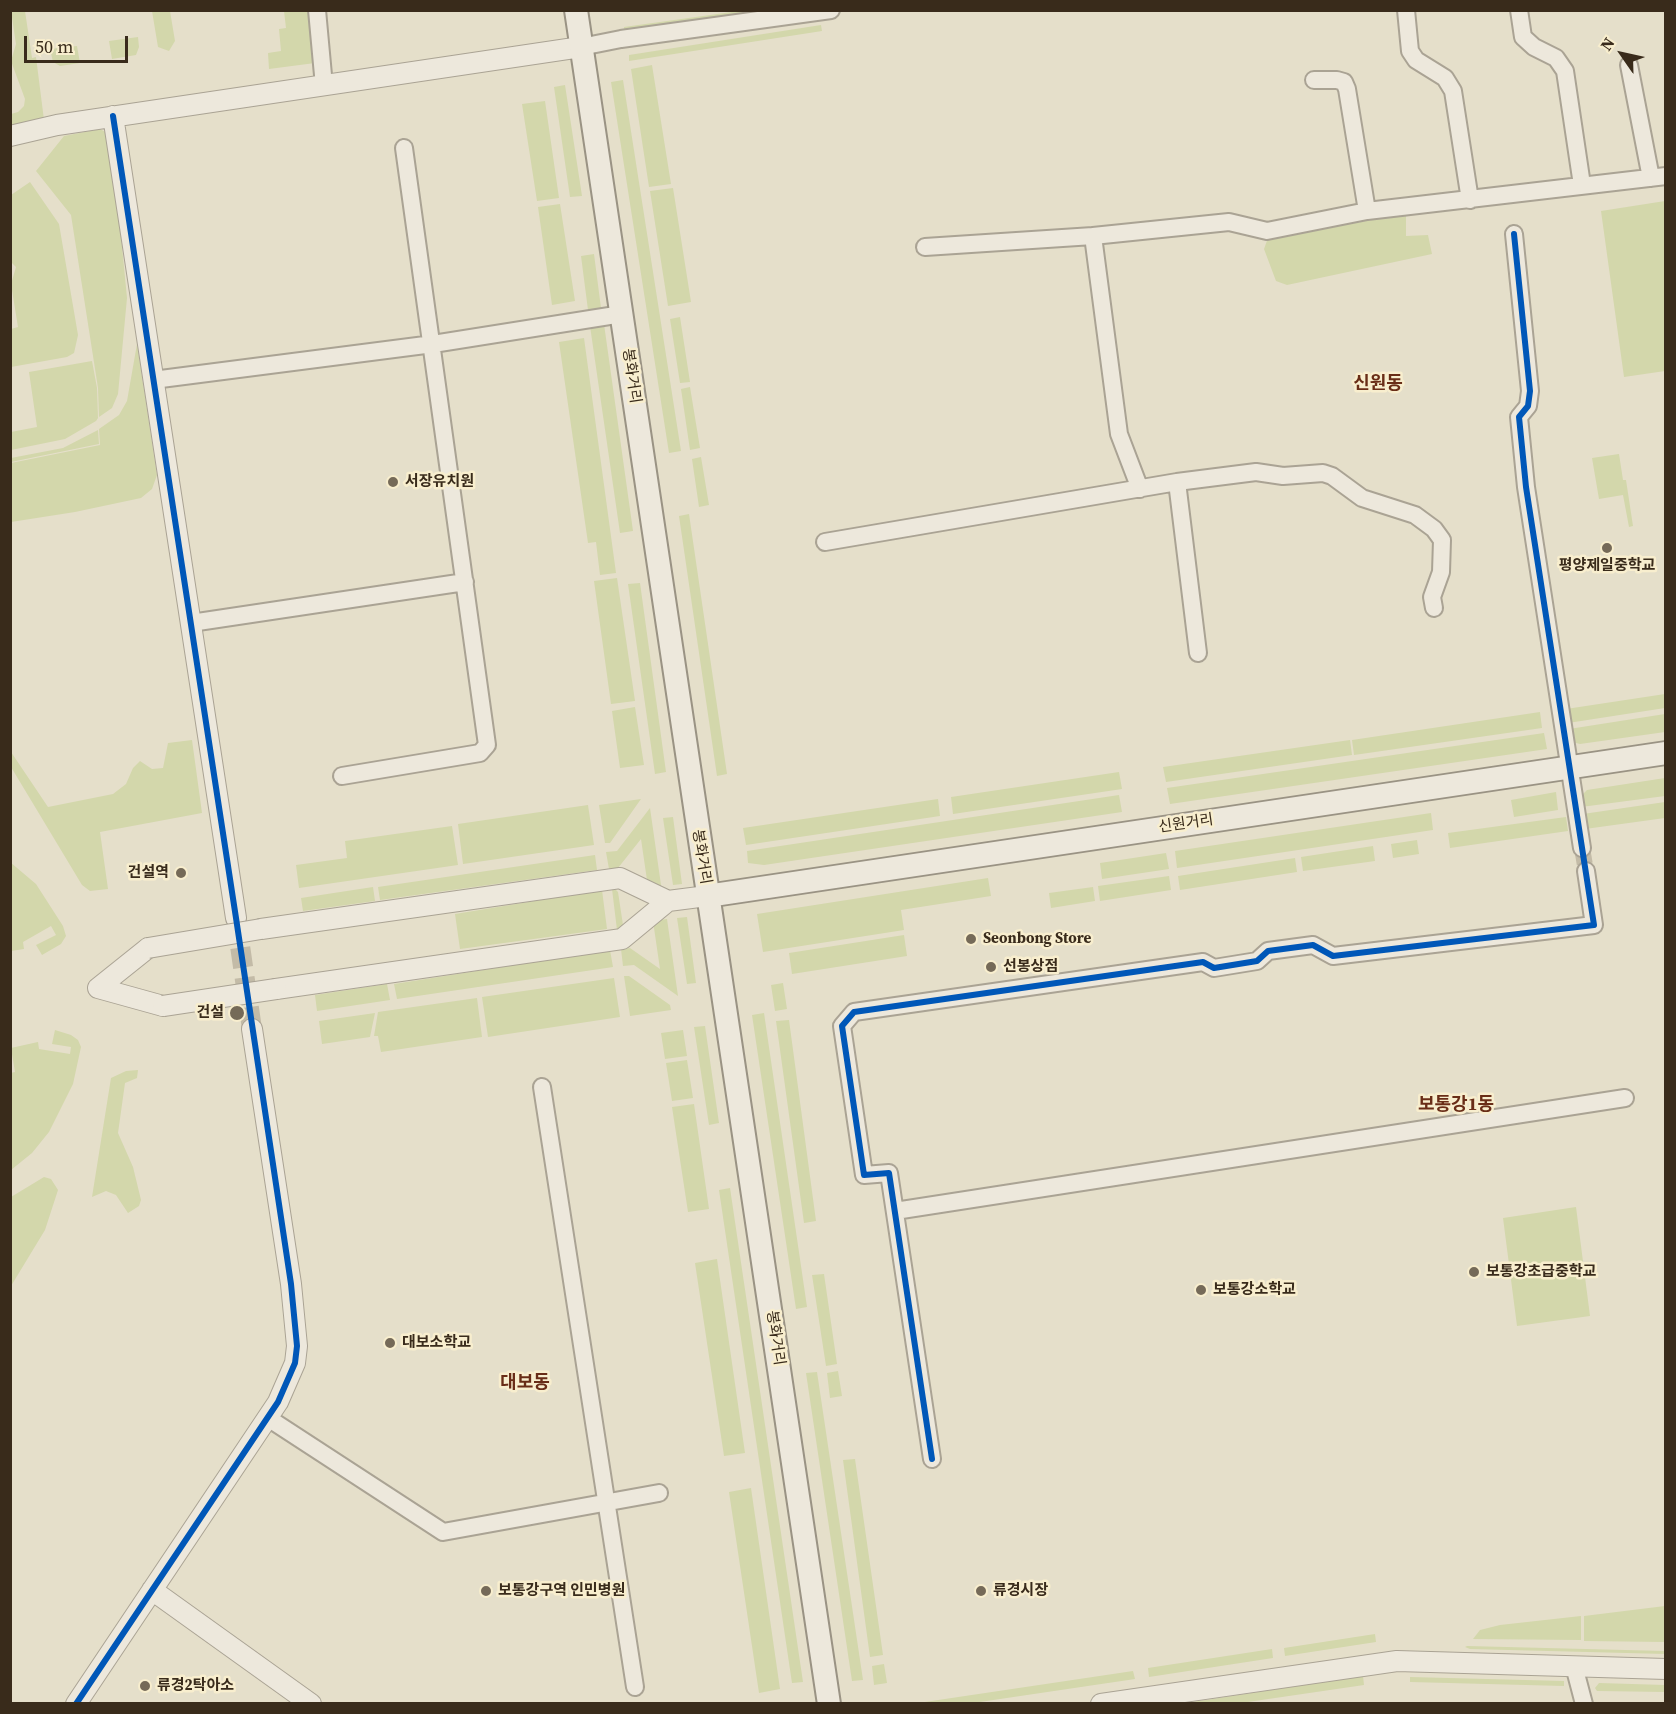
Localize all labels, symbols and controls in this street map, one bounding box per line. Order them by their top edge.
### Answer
scale bar [27,24,130,62]
north arrow [1592,24,1652,84]
text: N [1595,33,1619,55]
text: 50 m [35,34,73,59]
street label: 봉화거리 [618,347,644,405]
district label: 신원동 [1353,373,1403,395]
place label: 서장유치원 [405,473,474,491]
marker: 서장유치원 [386,475,400,489]
marker: 평양제일중학교 [1600,541,1614,555]
place label: 평양제일중학교 [1559,557,1655,575]
street label: 신원거리 [1157,811,1215,837]
street label: 봉화거리 [688,828,714,886]
place label: 건설역 [128,864,169,882]
marker: 건설역 [174,866,188,880]
place label: Seonbong Store [983,930,1091,948]
marker: Seonbong Store [964,932,978,946]
place label: 선봉상점 [1003,958,1058,976]
marker: 선봉상점 [984,960,998,974]
place label: 건설 [196,1004,224,1022]
marker: 건설 [228,1004,246,1022]
district label: 보통강1동 [1418,1094,1494,1116]
place label: 보통강초급중학교 [1486,1263,1596,1281]
marker: 보통강초급중학교 [1467,1265,1481,1279]
place label: 보통강소학교 [1213,1281,1296,1299]
marker: 보통강소학교 [1194,1283,1208,1297]
street label: 봉화거리 [762,1309,788,1367]
place label: 대보소학교 [402,1334,471,1352]
marker: 대보소학교 [383,1336,397,1350]
district label: 대보동 [500,1372,550,1394]
place label: 보통강구역 인민병원 [498,1582,625,1600]
place label: 류경시장 [993,1582,1048,1600]
marker: 보통강구역 인민병원 [479,1584,493,1598]
marker: 류경시장 [974,1584,988,1598]
place label: 류경2탁아소 [157,1677,234,1695]
marker: 류경2탁아소 [138,1679,152,1693]

